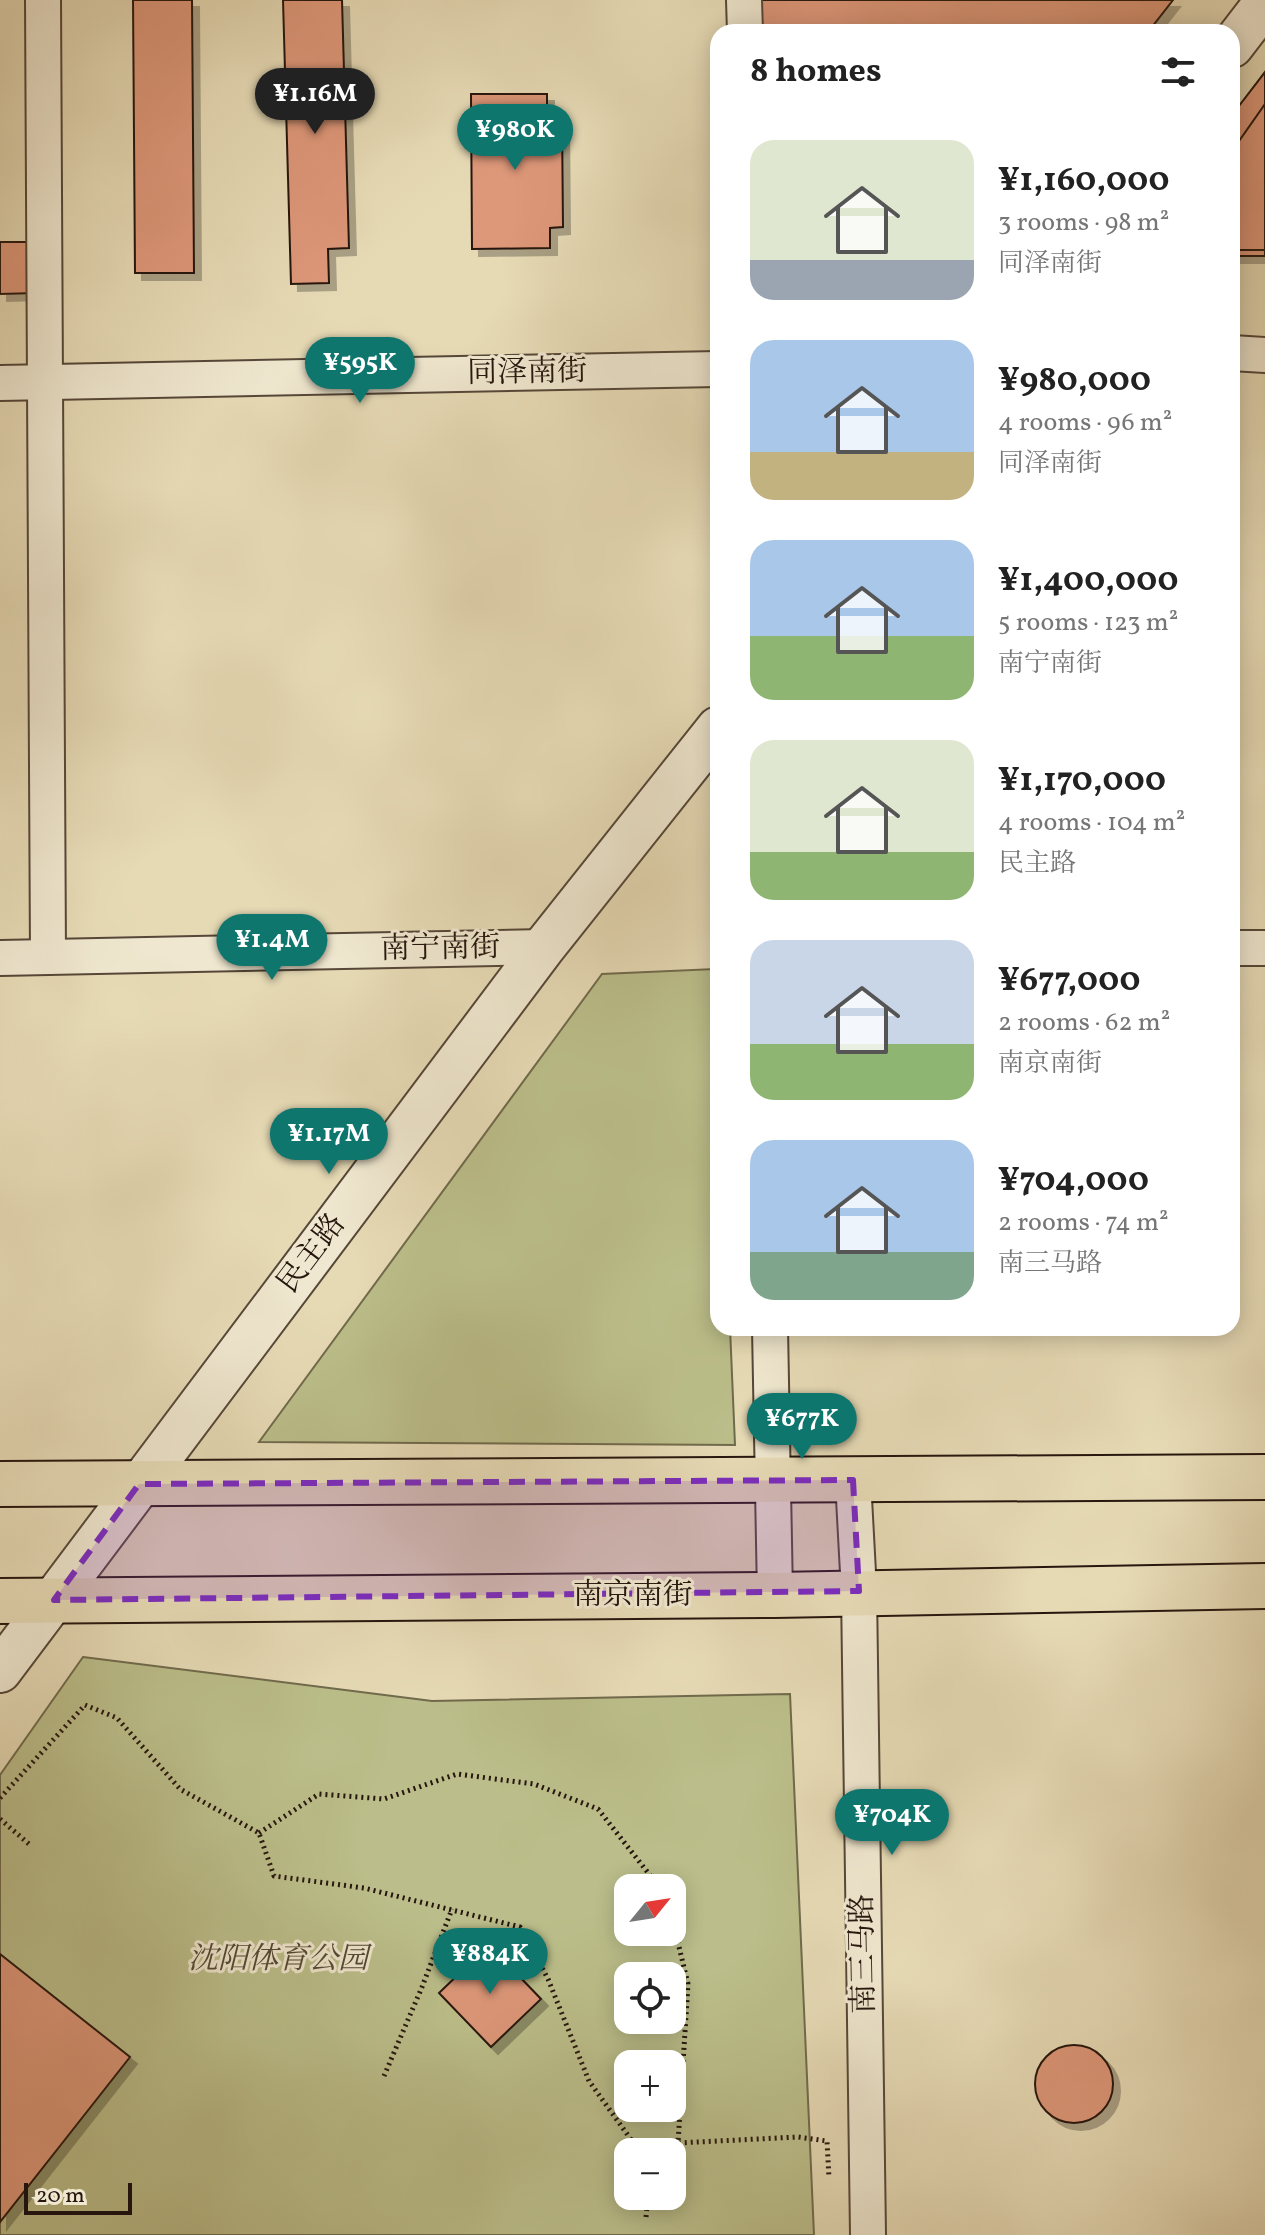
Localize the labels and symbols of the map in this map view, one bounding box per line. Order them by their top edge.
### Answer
pin: ¥1.16M [250,68,380,136]
pin: ¥980K [459,104,571,172]
pin: ¥595K [304,337,416,405]
street label: 同泽南街 [467,351,587,395]
pin: ¥1.4M [216,914,328,982]
street label: 南宁南街 [380,927,500,971]
pin: ¥1.17M [264,1108,394,1176]
street label: 民主路 [268,1205,356,1303]
pin: ¥677K [746,1393,858,1461]
street label: 南京南街 [573,1575,693,1617]
pin: ¥704K [836,1789,948,1857]
north arrow [614,1874,686,1946]
street label: 南三马路 [842,1894,886,2014]
pin: ¥884K [434,1928,546,1996]
park label: 沈阳体育公园 [188,1939,372,1981]
scale bar [24,2179,132,2215]

